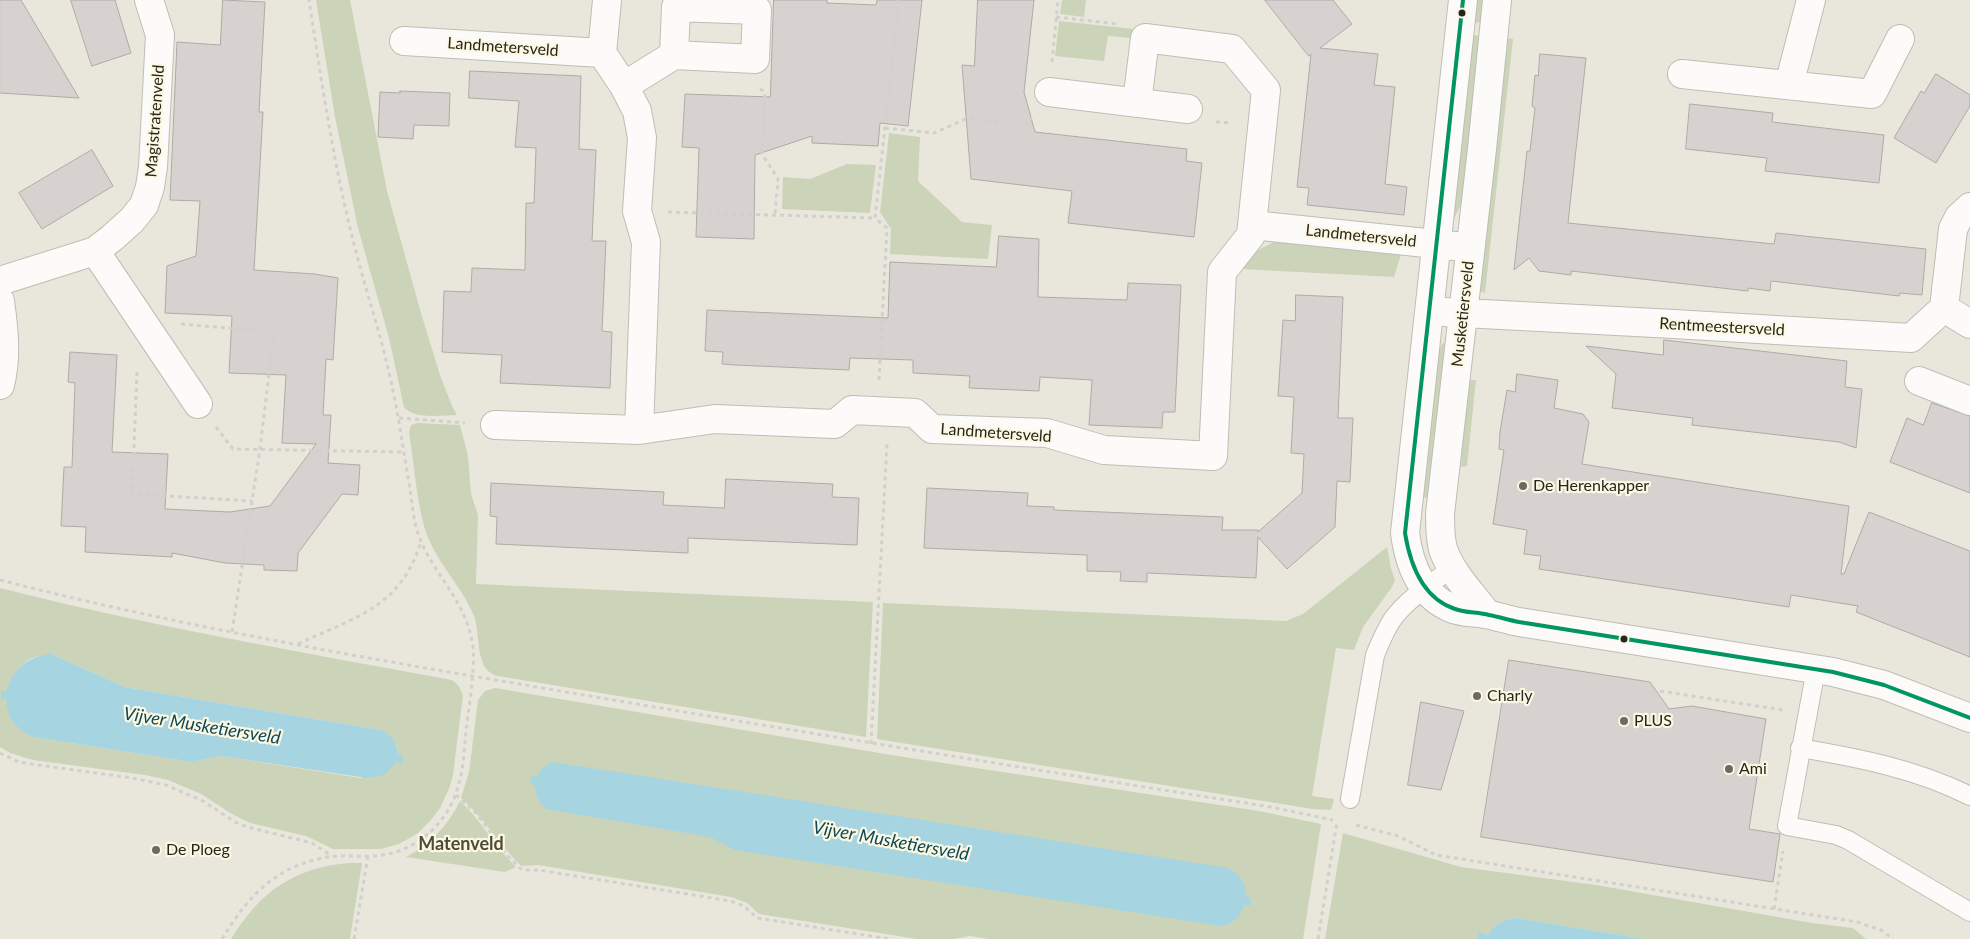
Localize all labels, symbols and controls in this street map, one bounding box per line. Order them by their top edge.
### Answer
unlabelled marker [1457,8,1467,18]
street label: Landmetersveld [447,34,559,60]
street label: Magistratenveld [141,64,169,178]
street label: Landmetersveld [1305,221,1417,251]
street label: Musketiersveld [1448,260,1478,368]
street label: Rentmeestersveld [1659,314,1785,340]
street label: Landmetersveld [940,420,1052,446]
place label: De Herenkapper [1533,476,1649,496]
marker: De Herenkapper [1517,480,1529,492]
unlabelled marker [1619,634,1629,644]
place label: Charly [1487,686,1532,706]
marker: Charly [1471,690,1483,702]
water label: Vijver Musketiersveld [122,703,282,749]
place label: PLUS [1634,711,1672,731]
marker: PLUS [1618,715,1630,727]
place label: Ami [1739,759,1767,779]
marker: Ami [1723,763,1735,775]
water label: Vijver Musketiersveld [811,817,971,865]
district label: Matenveld [418,833,504,855]
place label: De Ploeg [166,840,230,860]
marker: De Ploeg [150,844,162,856]

